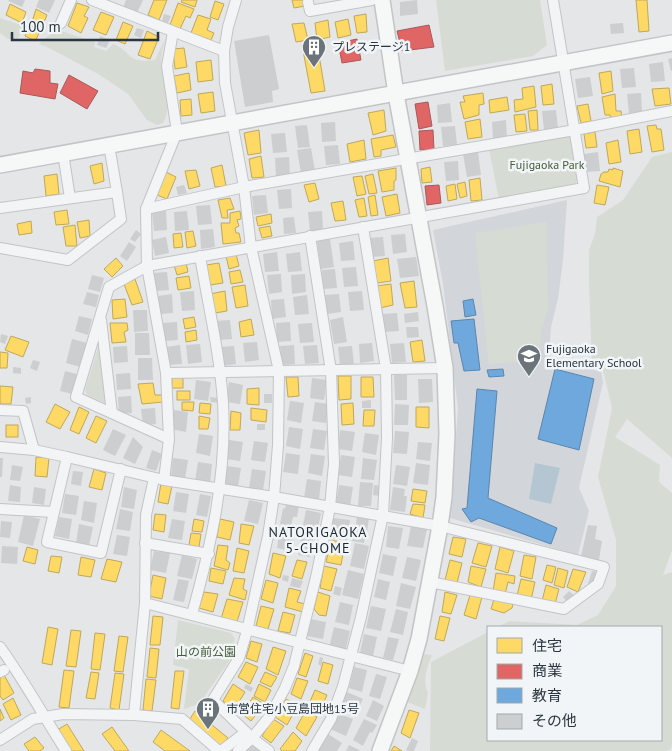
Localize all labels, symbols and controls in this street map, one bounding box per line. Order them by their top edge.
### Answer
scale bar [12,10,159,42]
text: 100 m [20,17,61,36]
building icon: プレステージ1 [301,34,327,68]
place label: プレステージ1 [332,39,410,54]
park label: Fujigaoka Park [510,157,585,172]
place label: Fujigaoka Elementary School [546,341,642,370]
school or university icon: Fujigaoka Elementary School [516,343,542,377]
district label: NATORIGAOKA 5-CHOME [268,523,368,557]
legend [487,626,662,741]
text: 住宅 [532,636,562,655]
park label: 山の前公園 [176,644,236,659]
text: 商業 [532,661,562,680]
text: 教育 [532,686,562,705]
building icon: 市営住宅小豆島団地15号 [195,696,221,730]
place label: 市営住宅小豆島団地15号 [226,701,359,716]
text: その他 [532,711,577,730]

